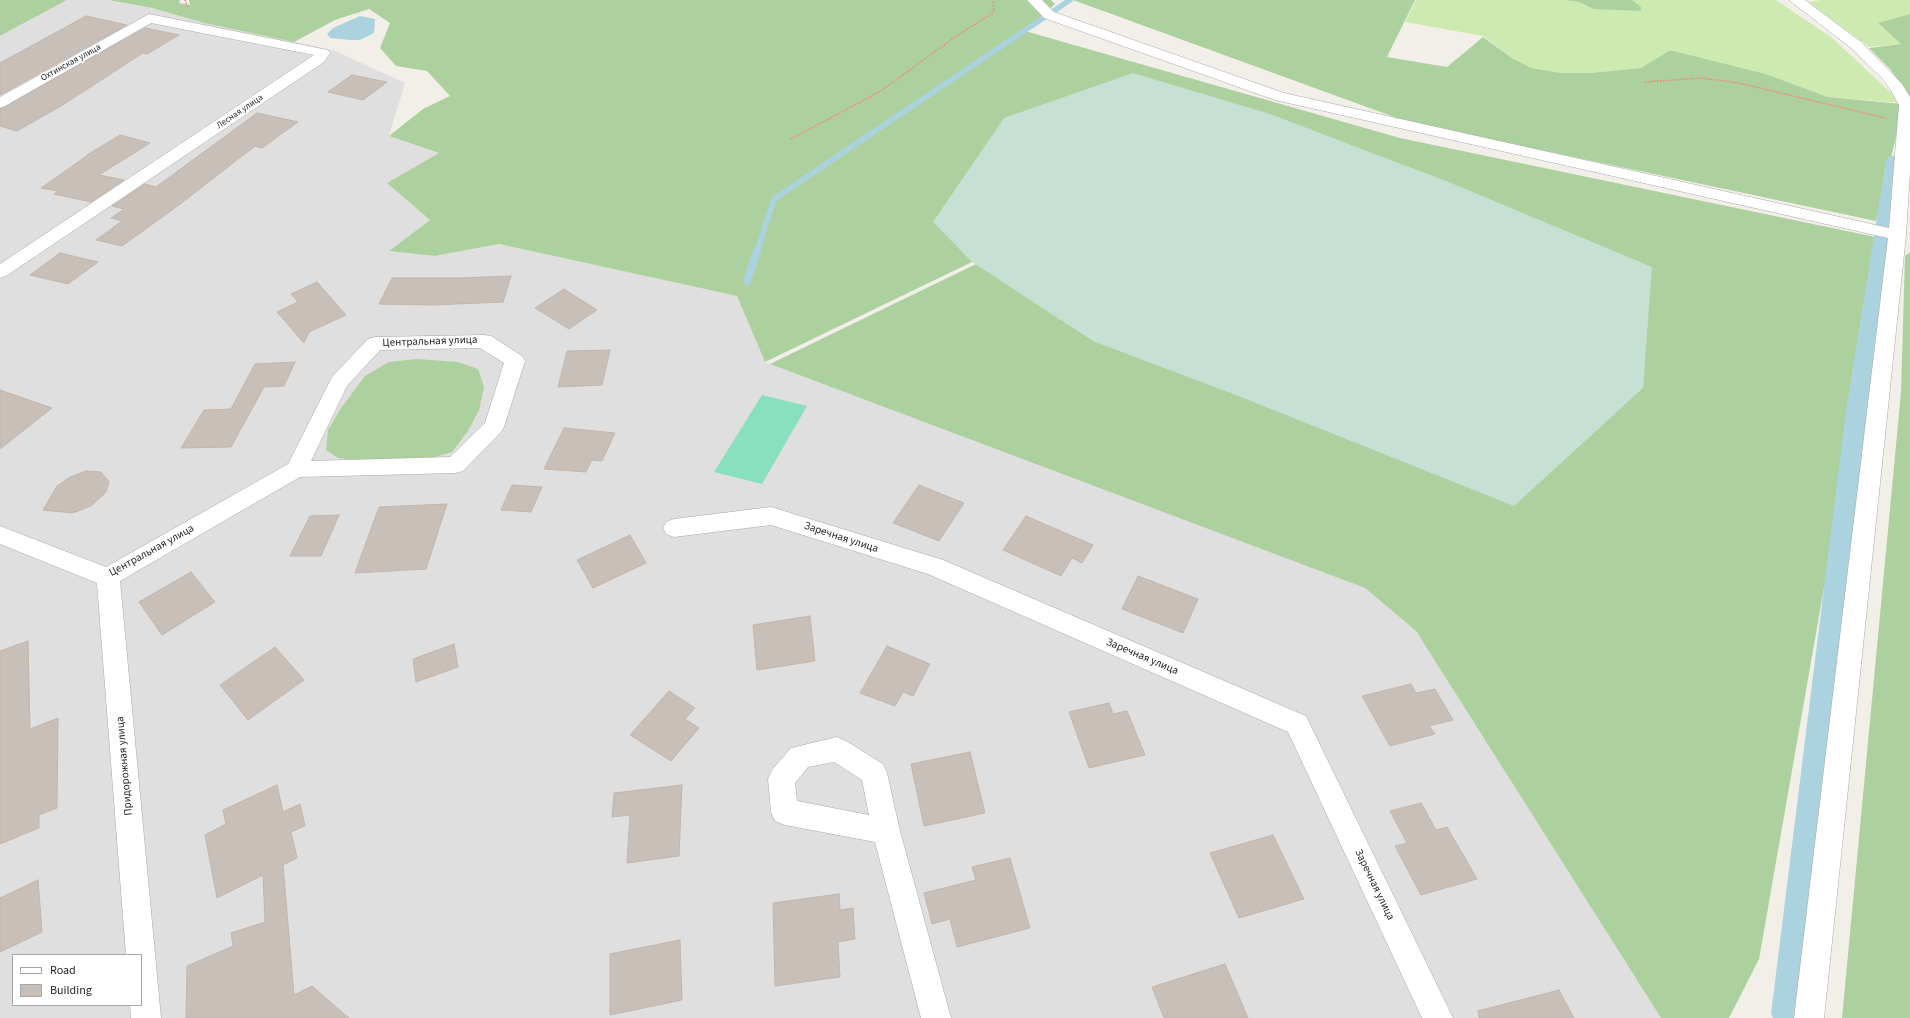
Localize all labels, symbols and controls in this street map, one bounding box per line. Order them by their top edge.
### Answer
street label: Охтинская улица [39,42,103,84]
street label: Лесная улица [215,92,265,132]
street label: Центральная улица [382,334,478,350]
street label: Заречная улица [802,520,880,556]
street label: Центральная улица [107,522,197,580]
street label: Заречная улица [1104,636,1180,678]
street label: Придорожная улица [114,716,136,816]
street label: Заречная улица [1351,847,1397,923]
legend [12,954,142,1006]
text: Road [50,962,76,979]
text: Building [50,982,92,999]

